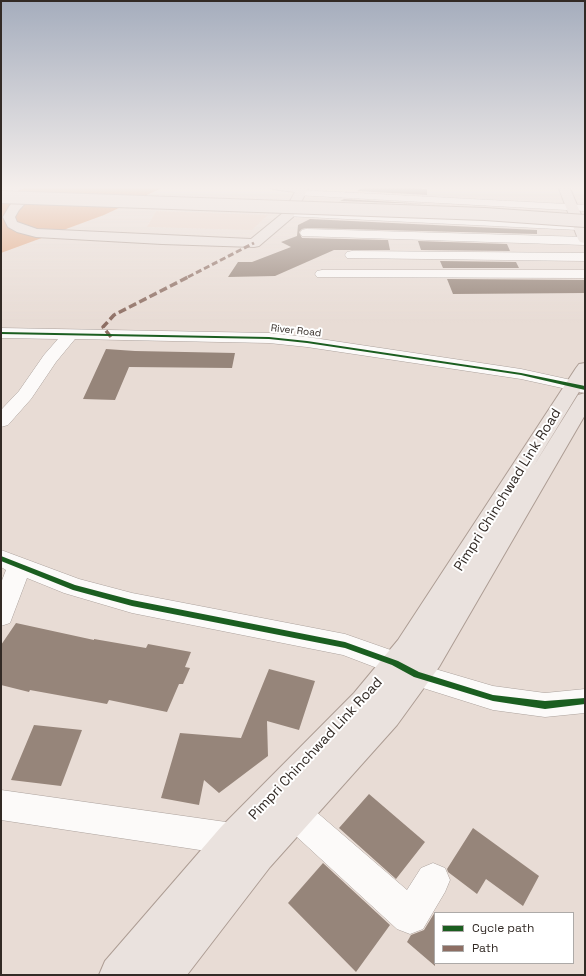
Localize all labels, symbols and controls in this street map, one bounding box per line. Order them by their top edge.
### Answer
street label: River Road [270,322,322,340]
street label: Pimpri Chinchwad Link Road [451,406,565,574]
street label: Pimpri Chinchwad Link Road [246,674,386,824]
legend [434,912,574,964]
text: Cycle path [472,920,534,936]
text: Path [472,940,498,956]

